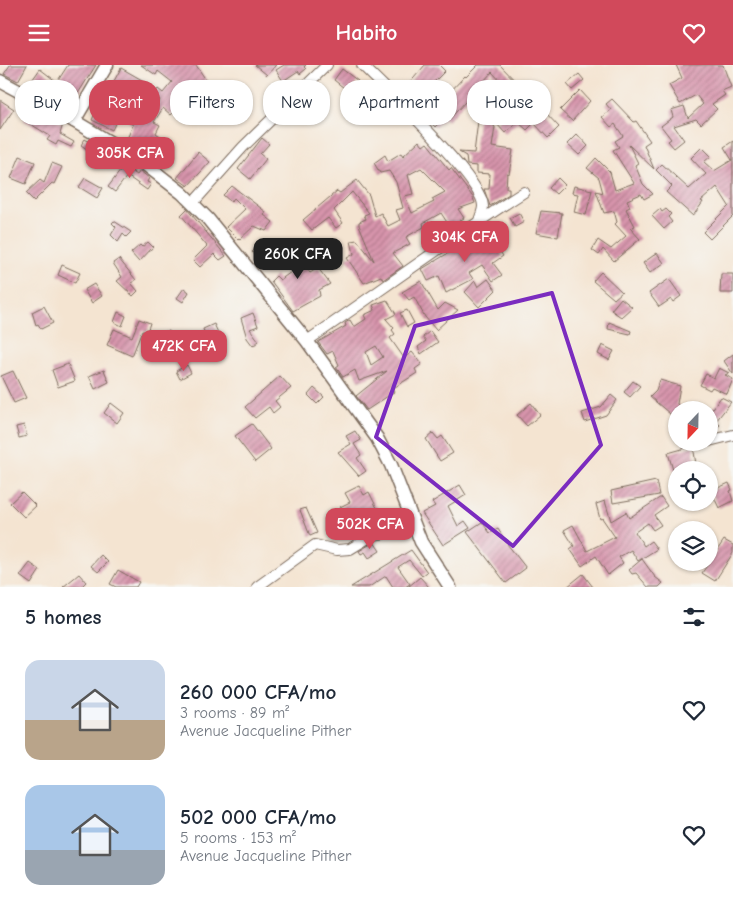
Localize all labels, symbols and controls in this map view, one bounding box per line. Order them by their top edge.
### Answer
icon: menu [25,19,53,47]
icon: heart [680,19,708,47]
text: Habito [336,20,397,46]
chip: Buy [15,80,79,125]
chip: Rent [89,80,160,125]
chip: Filters [170,80,253,125]
chip: New [263,80,330,125]
chip: Apartment [340,80,457,125]
chip: House [467,80,551,125]
pin: 305K CFA [78,137,182,179]
text: 305K CFA [97,144,163,162]
pin: 304K CFA [413,221,517,263]
text: 304K CFA [432,228,498,246]
pin: 260K CFA [246,237,350,280]
text: 260K CFA [265,245,331,263]
pin: 472K CFA [132,329,236,372]
text: 472K CFA [152,337,216,355]
north arrow [668,401,718,451]
map controls [668,401,718,571]
button: locate [668,461,718,511]
pin: 502K CFA [318,507,422,550]
text: 502K CFA [336,515,404,533]
button: layers [668,521,718,571]
icon: filters [680,603,708,631]
text: 5 homes [25,605,102,629]
icon: home [65,680,125,740]
text: 260 000 CFA/mo [180,680,336,704]
icon: heart [680,696,708,724]
text: 3 rooms · 89 m² [180,704,289,722]
text: Avenue Jacqueline Pither [180,722,351,740]
icon: home [65,805,125,865]
text: 502 000 CFA/mo [180,805,336,829]
icon: heart [680,821,708,849]
text: 5 rooms · 153 m² [180,829,296,847]
text: Avenue Jacqueline Pither [180,847,351,865]

